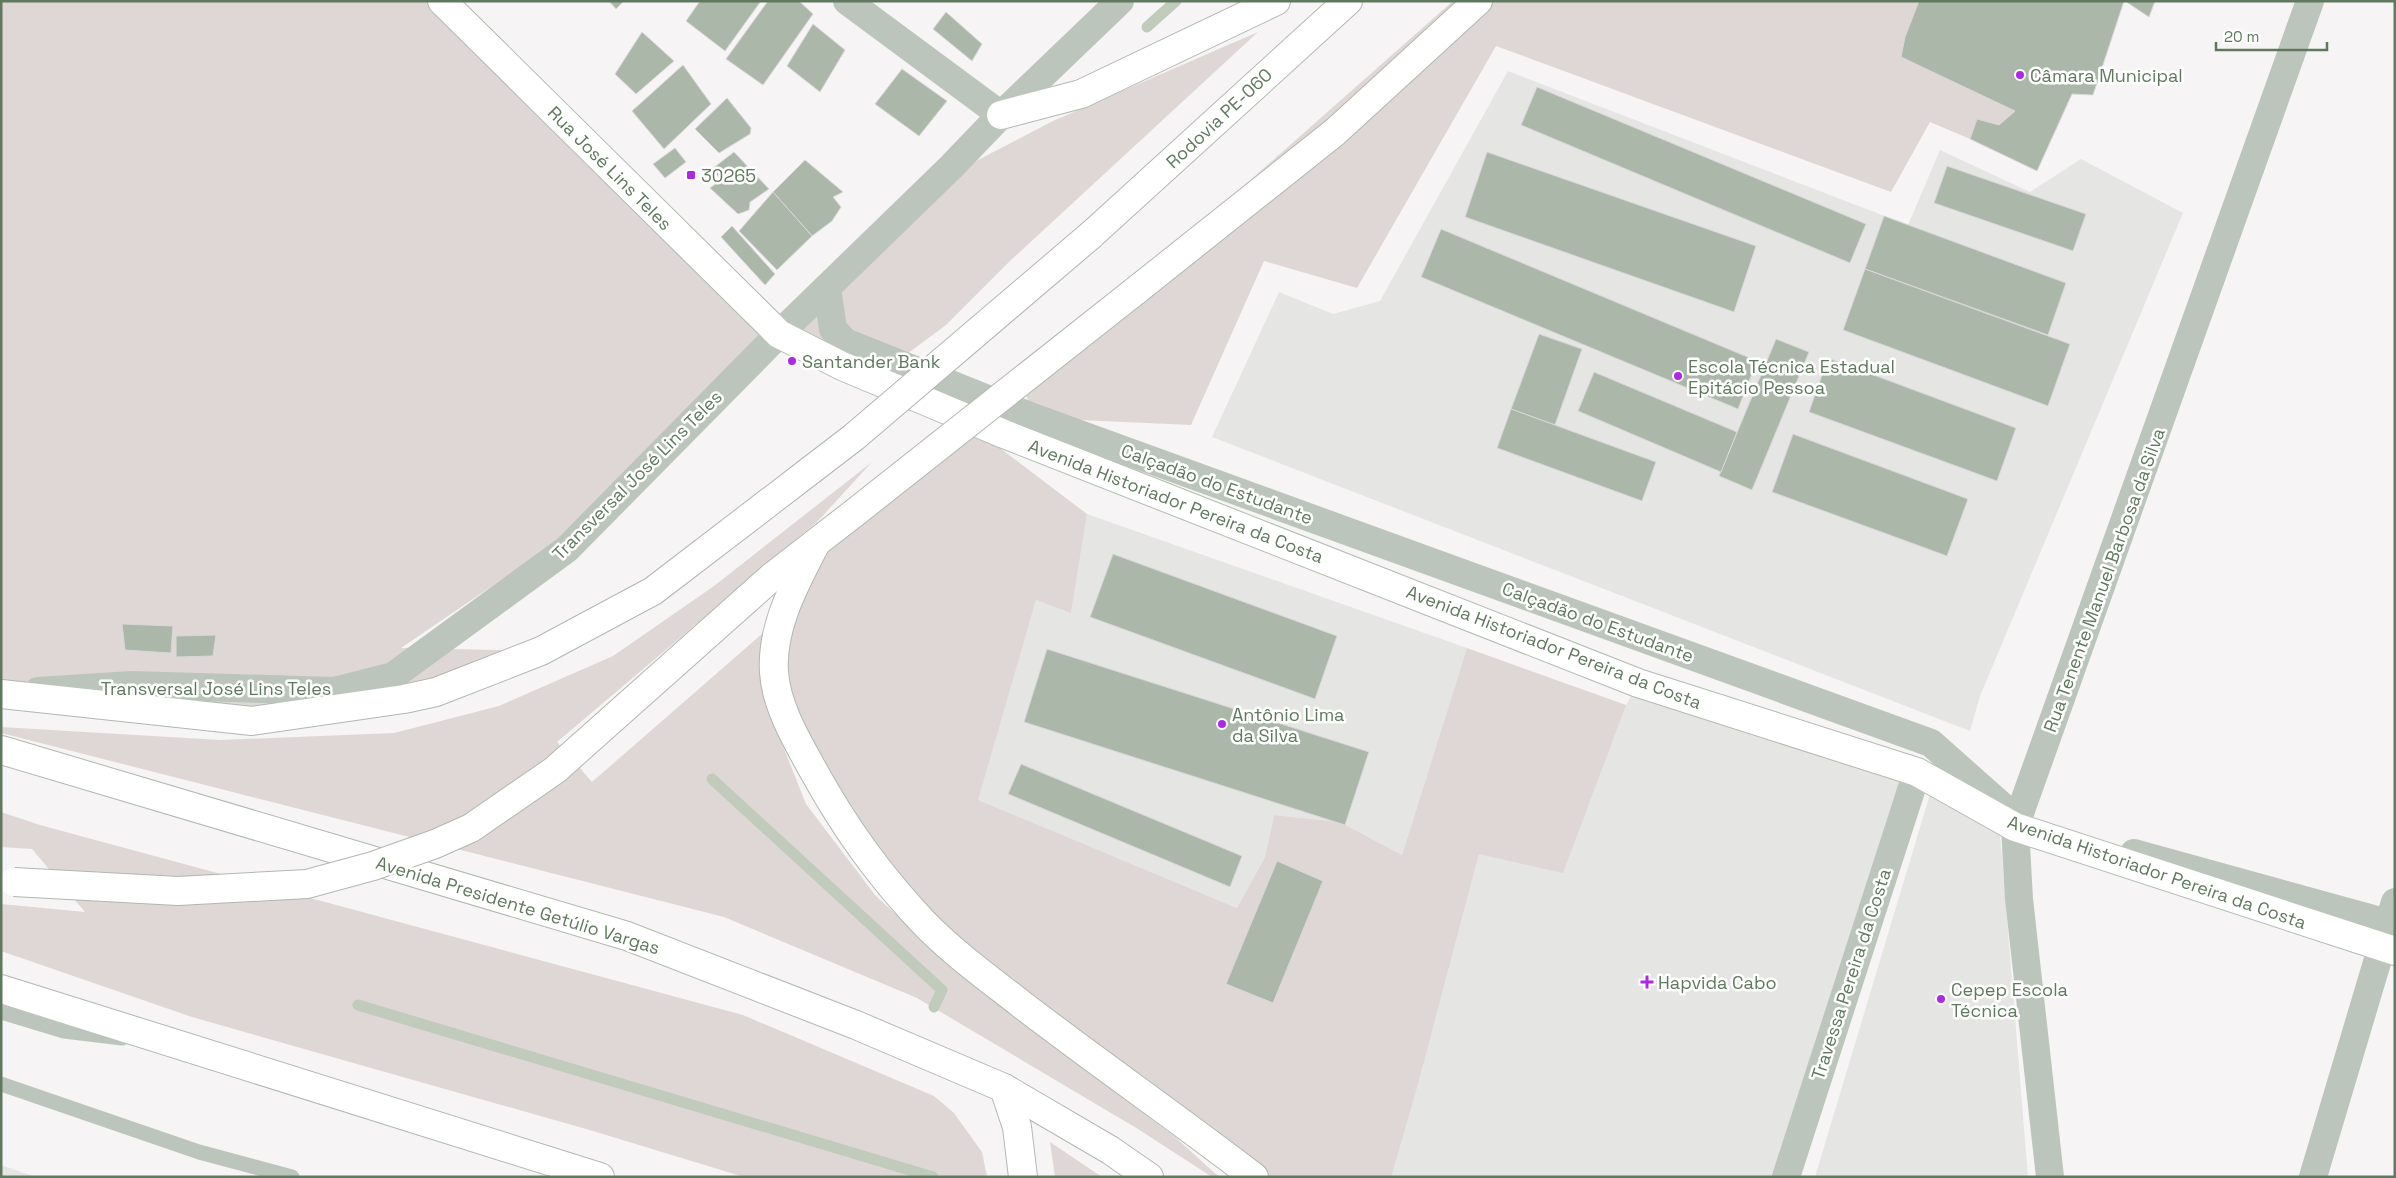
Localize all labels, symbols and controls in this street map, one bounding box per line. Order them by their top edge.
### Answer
scale bar [2216,20,2327,52]
text: 20 m [2224,27,2259,46]
street label: Rodovia PE-060 [1161,63,1277,173]
place label: Câmara Municipal [2030,64,2183,87]
marker: Câmara Municipal [2014,69,2026,81]
street label: Rua José Lins Teles [543,101,677,235]
place label: 30265 [701,164,756,187]
marker: 30265 [685,169,697,181]
place label: Santander Bank [802,350,941,373]
marker: Santander Bank [786,355,798,367]
place label: Escola Técnica Estadual Epitácio Pessoa [1688,355,1895,399]
marker: Escola Técnica Estadual Epitácio Pessoa [1672,370,1684,382]
street label: Transversal José Lins Teles [547,385,727,565]
street label: Rua Tenente Manuel Barbosa da Silva [2038,425,2170,735]
street label: Avenida Historiador Pereira da Costa [1025,434,1327,568]
street label: Calçadão do Estudante [1118,439,1316,529]
street label: Calçadão do Estudante [1499,577,1697,667]
street label: Avenida Historiador Pereira da Costa [1403,580,1705,714]
street label: Transversal José Lins Teles [101,677,331,700]
place label: Antônio Lima da Silva [1232,703,1344,747]
marker: Antônio Lima da Silva [1216,718,1228,730]
street label: Avenida Historiador Pereira da Costa [2005,810,2309,934]
street label: Avenida Presidente Getúlio Vargas [373,851,663,959]
street label: Travessa Pereira da Costa [1806,865,1896,1083]
place label: Hapvida Cabo [1658,971,1777,994]
marker: Hapvida Cabo [1640,975,1654,989]
place label: Cepep Escola Técnica [1951,978,2068,1022]
marker: Cepep Escola Técnica [1935,993,1947,1005]

